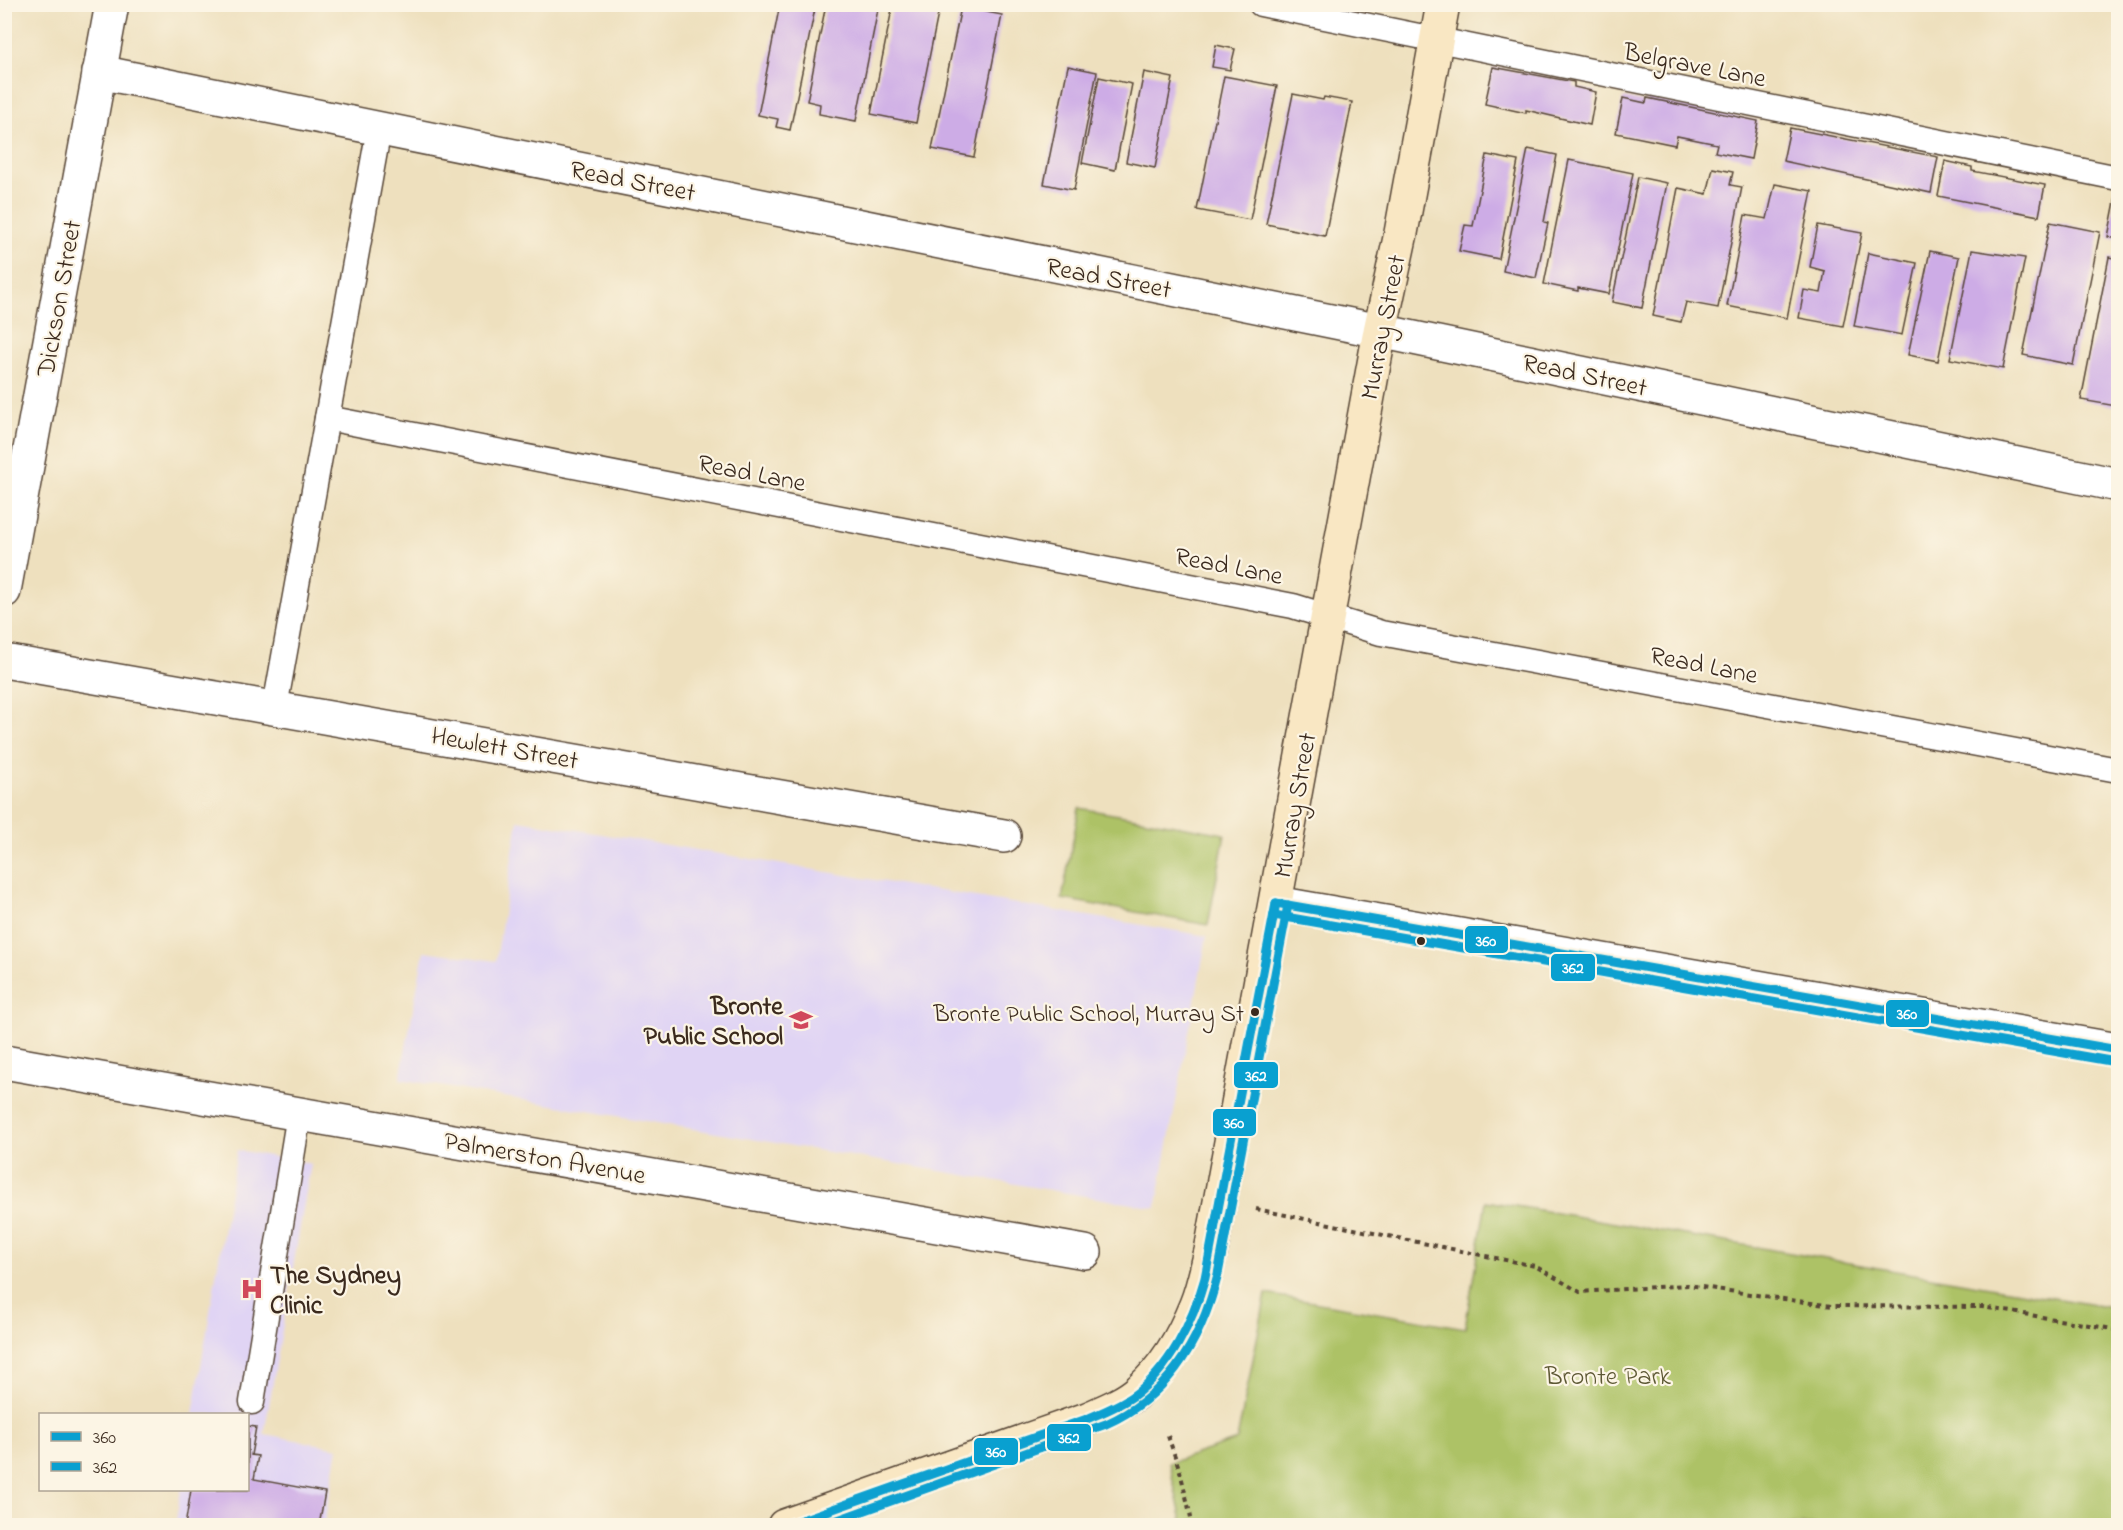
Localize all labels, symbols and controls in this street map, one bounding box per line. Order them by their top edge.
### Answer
street label: Belgrave Lane [1619,34,1769,99]
street label: Read Street [567,152,698,214]
street label: Dickson Street [28,217,93,381]
street label: Read Street [1043,249,1174,311]
street label: Murray Street [1352,251,1418,403]
street label: Read Street [1518,345,1651,409]
street label: Read Lane [694,446,809,504]
street label: Read Lane [1171,539,1286,597]
street label: Read Lane [1646,638,1761,696]
street label: Hewlett Street [428,718,581,782]
street label: Murray Street [1265,729,1328,881]
line badge: 360 [1464,925,1509,954]
text: 360 [1475,930,1496,954]
unlabelled marker [1415,935,1427,947]
line badge: 362 [1550,953,1596,982]
text: 362 [1561,957,1584,981]
place label: Bronte Public School [643,989,784,1057]
place label: Bronte Public School, Murray St [932,998,1244,1034]
line badge: 360 [1885,999,1930,1028]
text: 360 [1896,1003,1917,1027]
marker: Bronte Public School, Murray St [1249,1006,1261,1018]
school or university icon: Bronte Public School [788,1007,814,1033]
line badge: 362 [1233,1061,1279,1089]
text: 362 [1244,1065,1267,1089]
line badge: 360 [1212,1108,1257,1137]
text: 360 [1223,1112,1244,1136]
street label: Palmerston Avenue [441,1124,649,1196]
place label: The Sydney Clinic [270,1258,401,1326]
hospital icon: The Sydney Clinic [239,1276,265,1302]
park label: Bronte Park [1544,1359,1671,1397]
legend [39,1413,249,1491]
line badge: 362 [1046,1423,1092,1452]
text: 360 [93,1426,116,1452]
text: 362 [1057,1427,1080,1451]
line badge: 360 [973,1437,1019,1466]
text: 360 [985,1441,1006,1465]
text: 362 [93,1456,117,1482]

